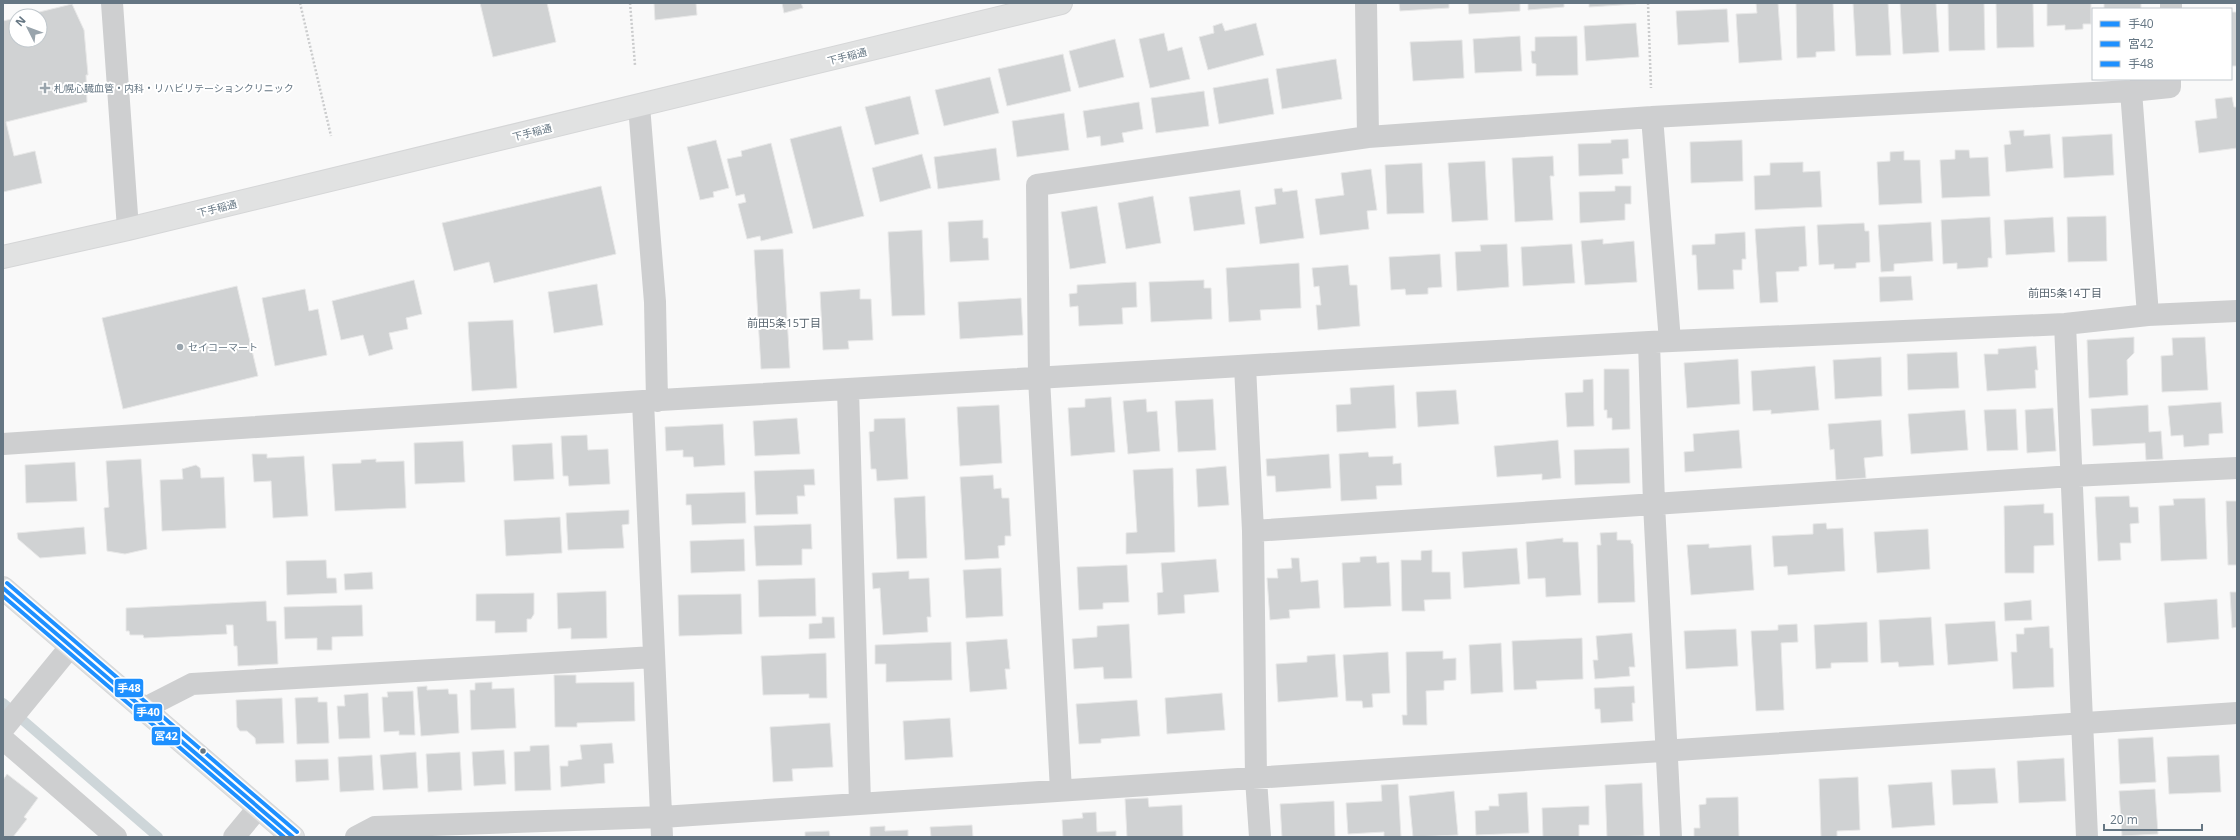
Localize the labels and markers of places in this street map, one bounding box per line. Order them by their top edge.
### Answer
place label: 札幌心臓血管・内科・リハビリテーションクリニック [54,81,294,95]
marker: 札幌心臓血管・内科・リハビリテーションクリニック [39,82,51,94]
place label: セイコーマート [188,340,258,354]
marker: セイコーマート [175,342,185,352]
unlabelled marker [198,746,208,756]

